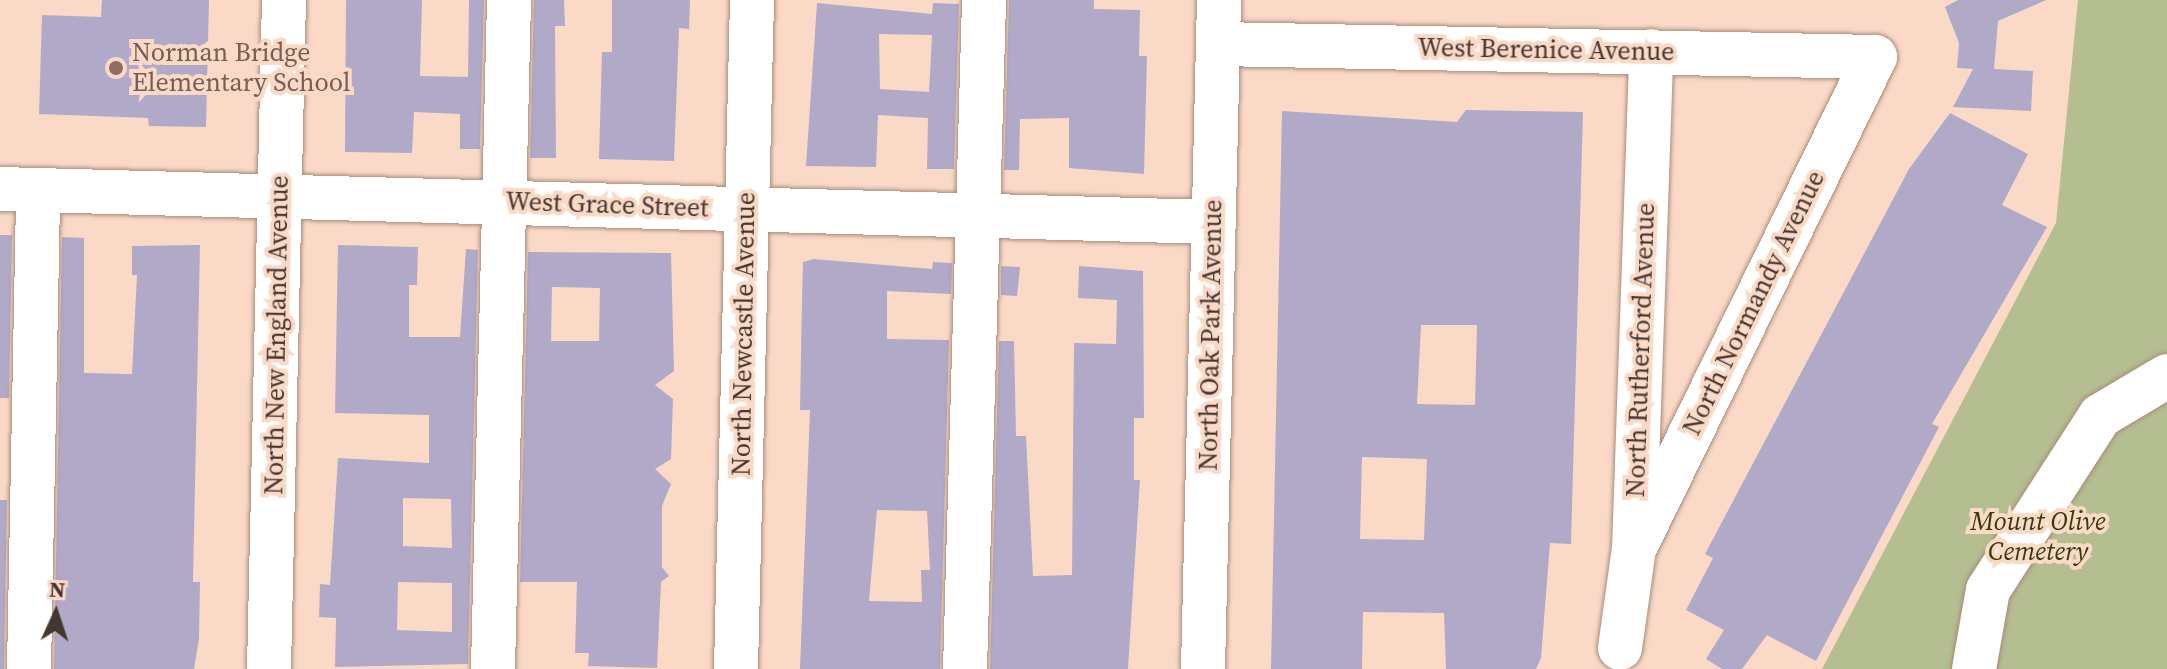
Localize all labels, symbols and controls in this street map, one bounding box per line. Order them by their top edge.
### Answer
street label: West Berenice Avenue [1417,32,1675,68]
place label: Norman Bridge Elementary School [132,37,351,98]
marker: Norman Bridge Elementary School [107,59,125,77]
street label: North Normandy Avenue [1676,166,1832,440]
street label: North New England Avenue [259,175,295,495]
street label: West Grace Street [505,186,709,224]
street label: North Newcastle Avenue [726,192,762,476]
street label: North Oak Park Avenue [1193,199,1229,471]
street label: North Rutherford Avenue [1620,202,1662,498]
park label: Mount Olive Cemetery [1970,506,2106,568]
north arrow [16,573,96,653]
text: N [48,574,66,604]

